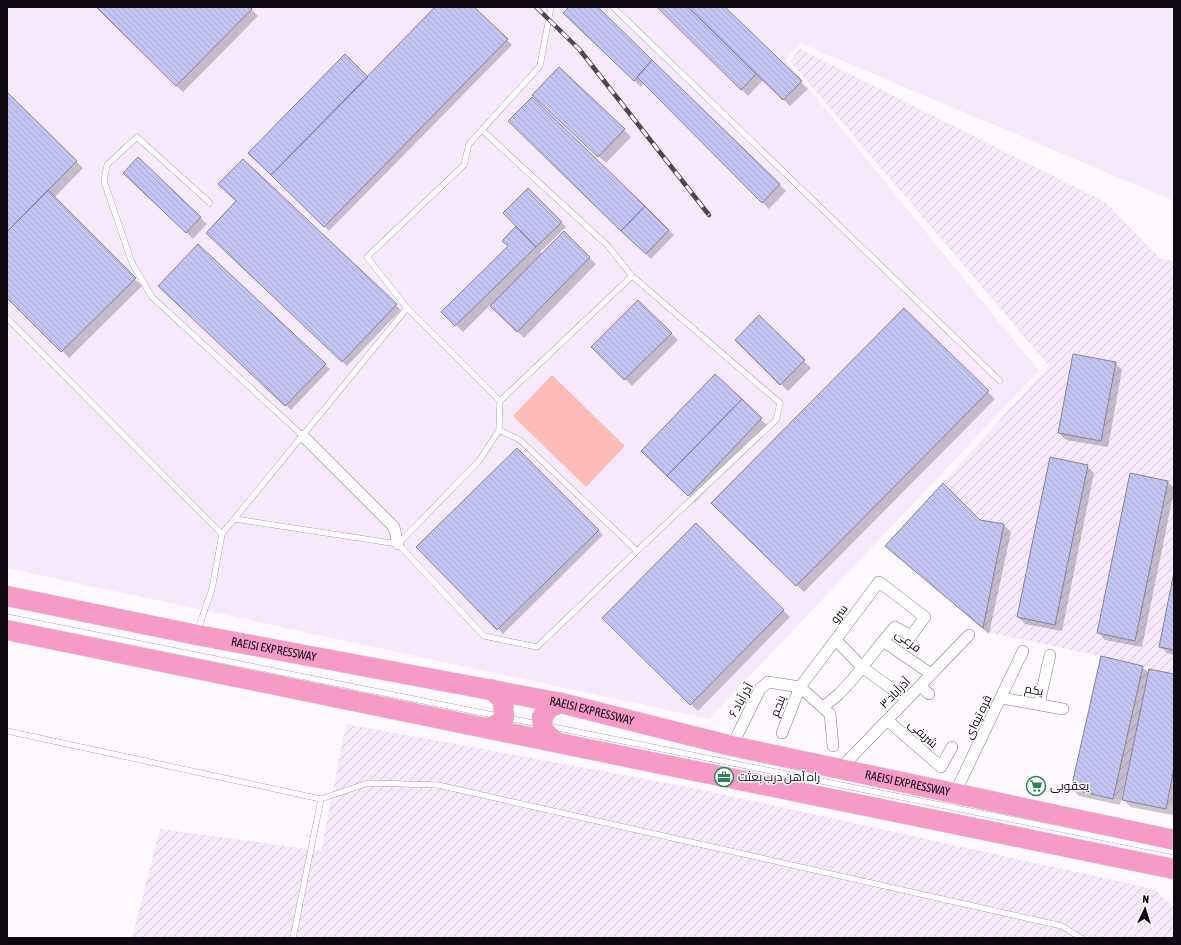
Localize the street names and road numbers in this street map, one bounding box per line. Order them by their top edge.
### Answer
street label: سرو [827,602,851,626]
street label: فرعی [892,627,924,655]
street label: RAEISI EXPRESSWAY [230,634,318,664]
street label: ۳ آذرآباد [877,674,914,711]
street label: آذر آباد ۶ [726,680,756,720]
street label: یکم [1023,681,1045,700]
street label: پنجم [768,693,791,719]
street label: قره تپه‌ای [961,693,996,742]
street label: RAEISI EXPRESSWAY [548,694,636,728]
street label: شریفی [905,717,941,751]
street label: RAEISI EXPRESSWAY [864,767,952,799]

